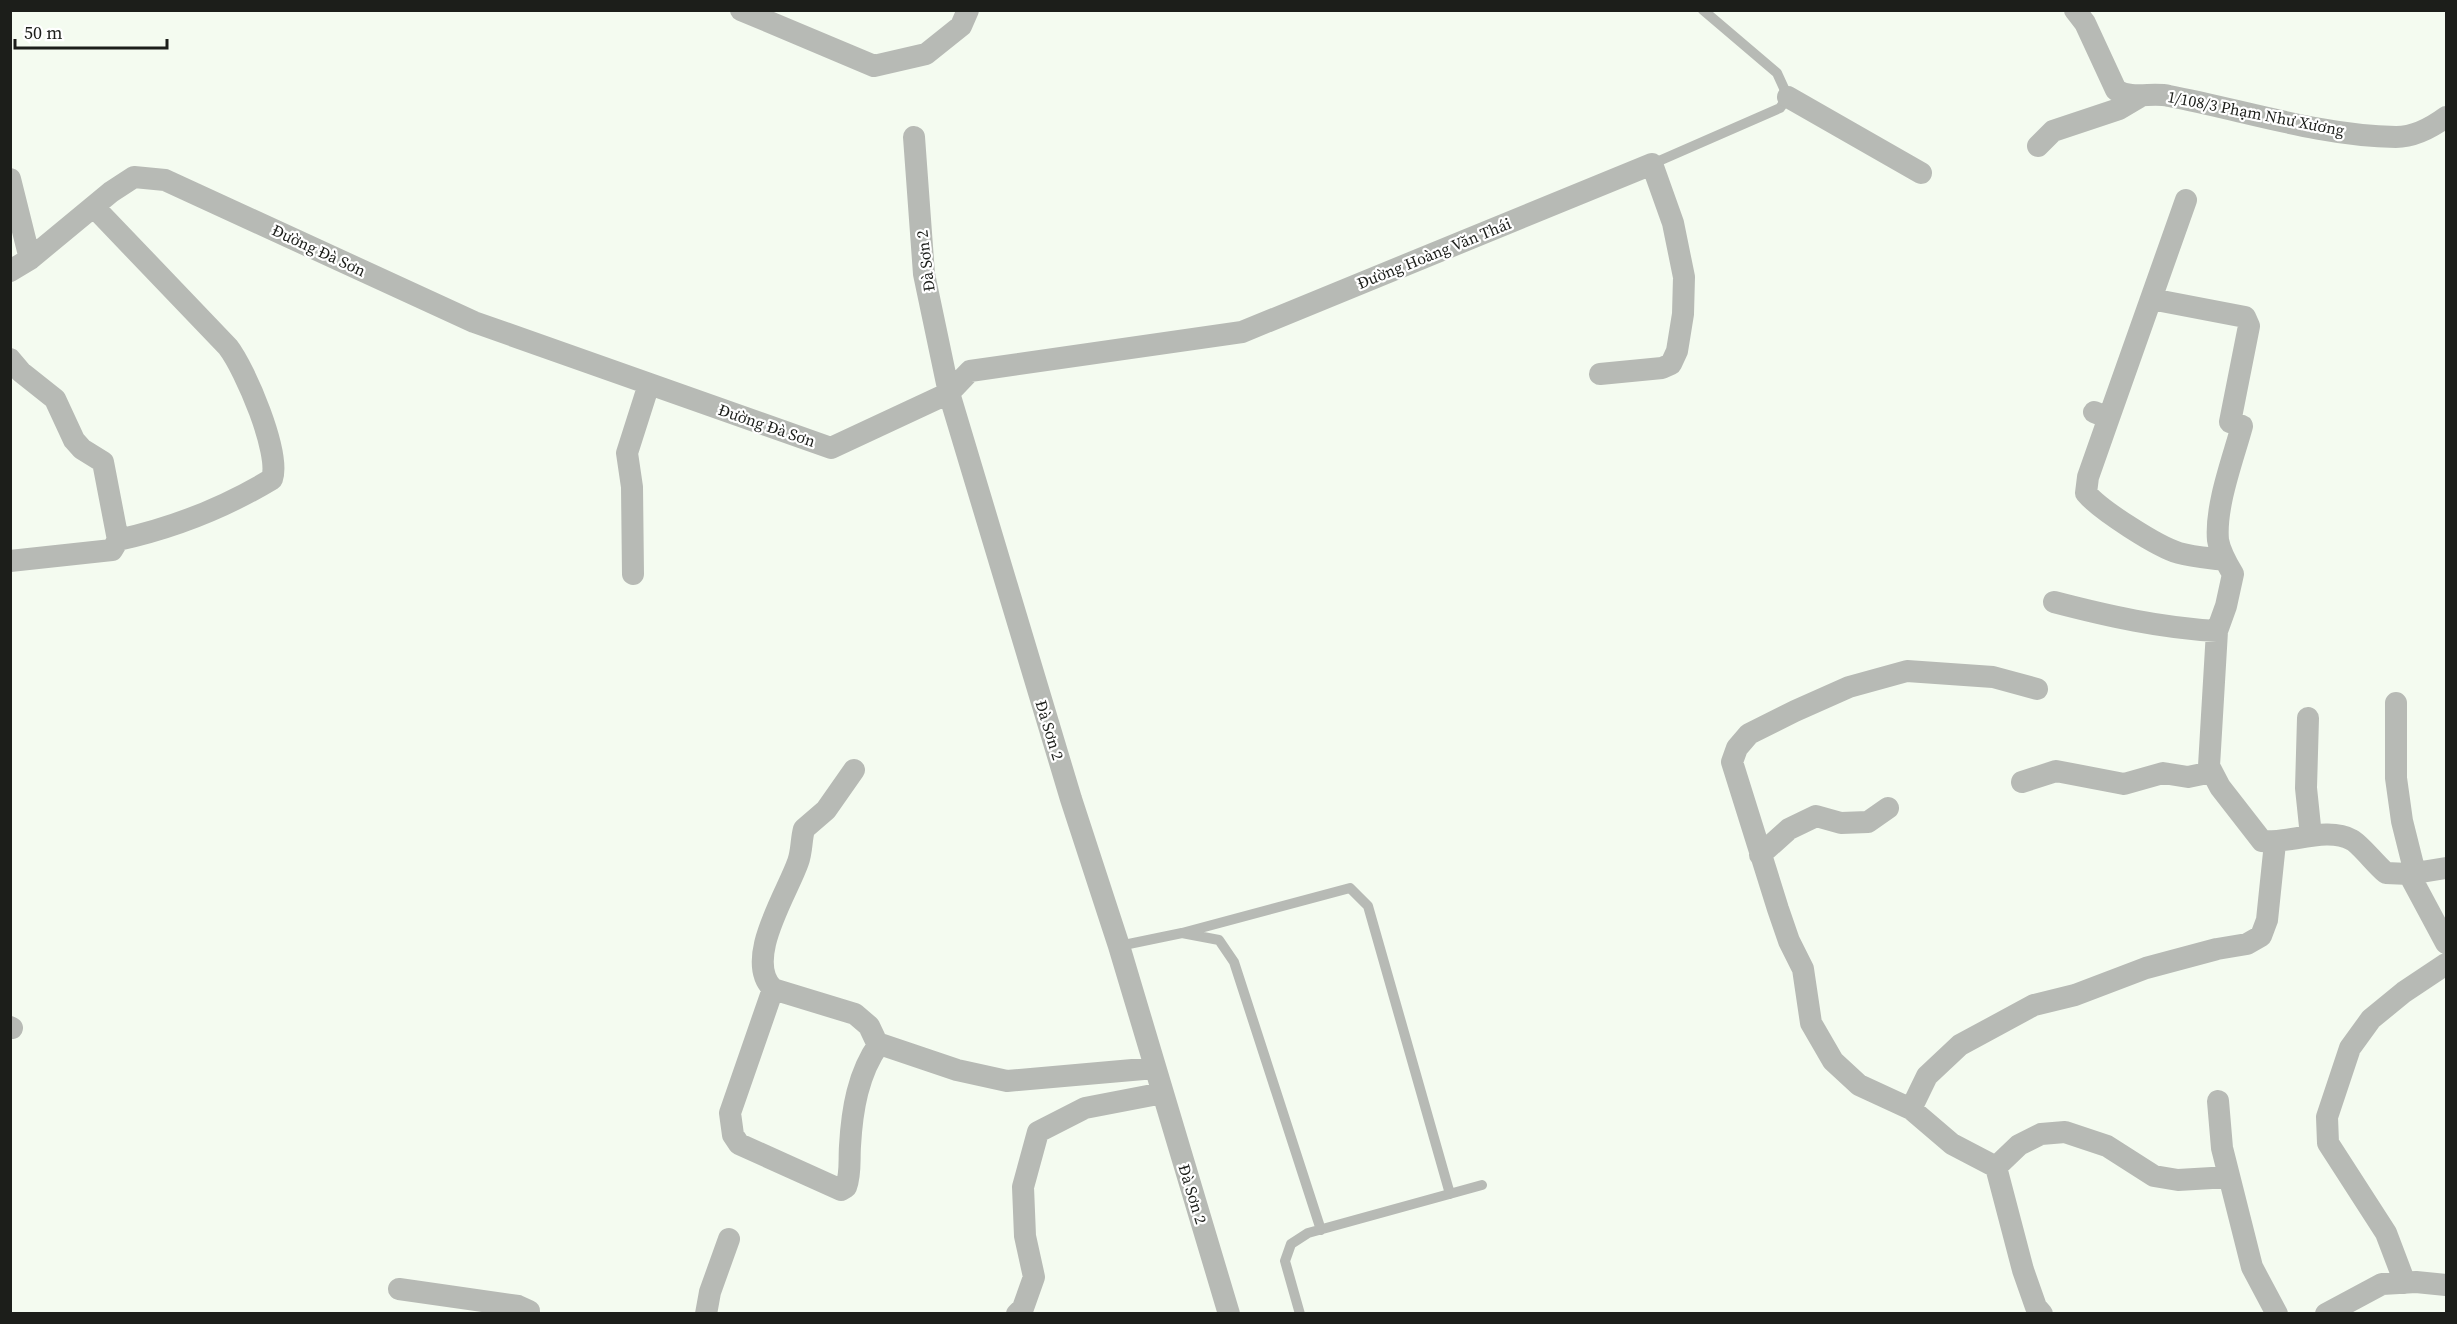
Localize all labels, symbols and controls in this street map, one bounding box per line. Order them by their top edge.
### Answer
scale bar [15,12,166,50]
text: 50 m [24,20,62,45]
street label: 1/108/3 Phạm Như Xương [2166,85,2346,141]
street label: Đường Hoàng Văn Thái [1354,212,1515,294]
street label: Đường Đà Sơn [269,219,370,281]
street label: Đà Sơn 2 [910,229,940,293]
street label: Đường Đà Sơn [716,398,819,452]
street label: Đà Sơn 2 [1030,697,1070,763]
street label: Đà Sơn 2 [1173,1161,1213,1227]

